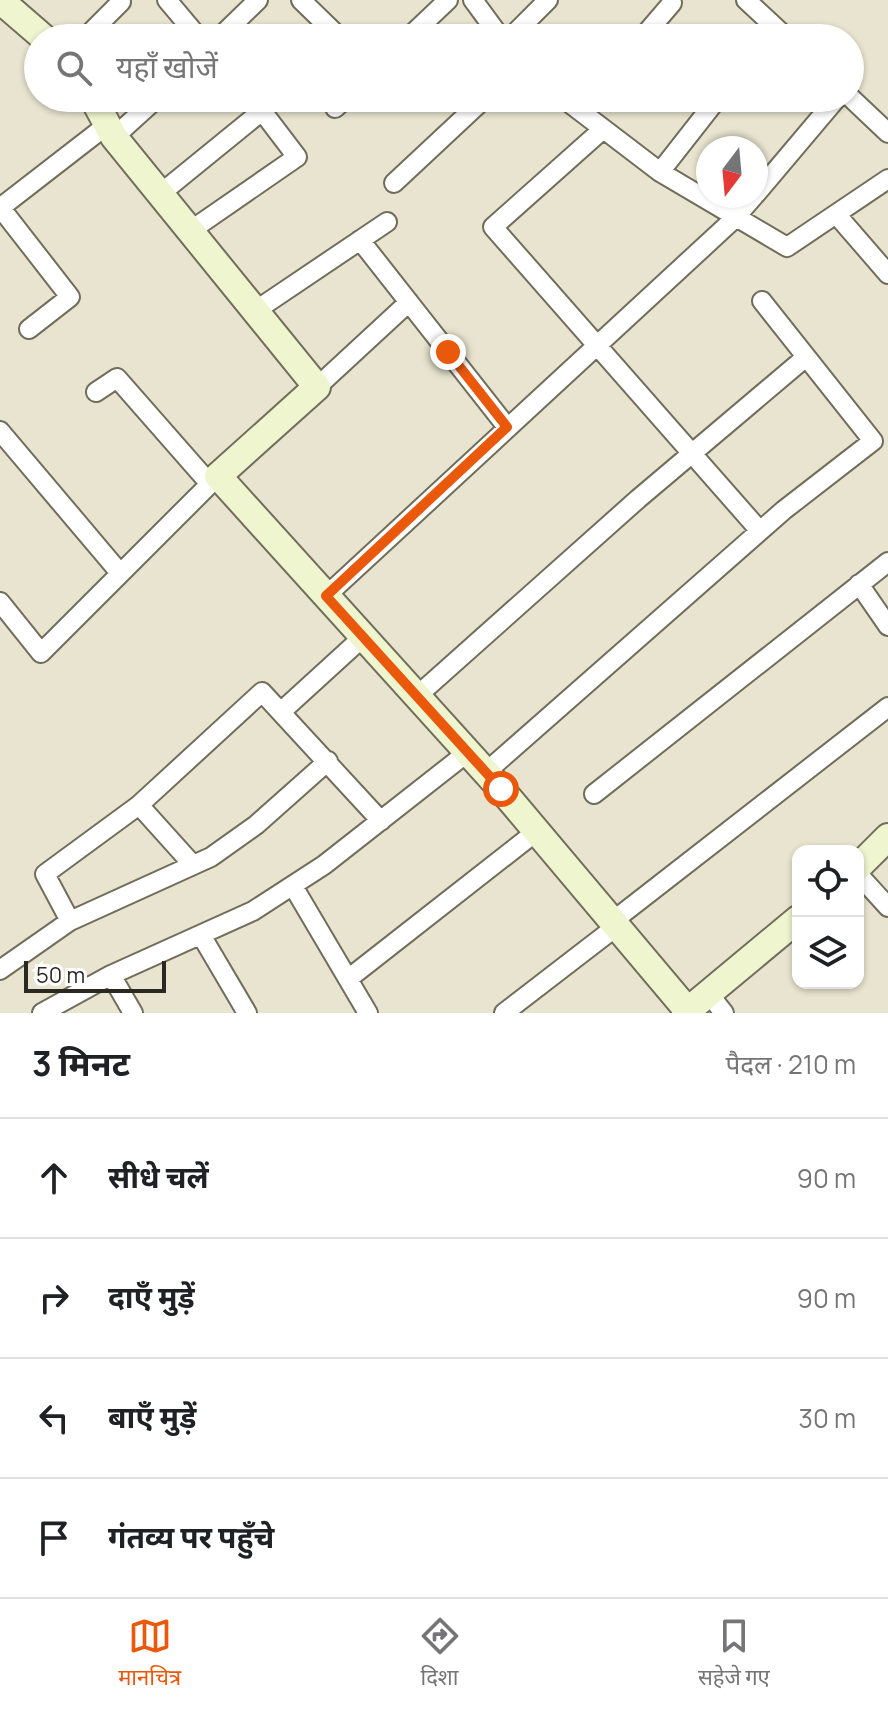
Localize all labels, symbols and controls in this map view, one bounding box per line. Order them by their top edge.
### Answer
search box [24,24,864,112]
icon: search [52,46,96,90]
text: यहाँ खोजें [116,46,218,87]
north arrow [696,136,768,208]
route end [430,334,466,370]
route start [483,771,519,807]
map controls [792,845,864,989]
button: locate [792,845,864,917]
button: layers [792,917,864,989]
scale bar [24,957,166,993]
text: 50 m [36,960,85,990]
text: 3 मिनट [32,1040,130,1086]
text: पैदल · 210 m [725,1046,856,1082]
icon: ahead [32,1156,76,1200]
text: सीधे चलें [108,1156,209,1197]
text: 90 m [797,1160,856,1196]
icon: right [32,1276,76,1320]
text: दाएँ मुड़ें [108,1276,195,1317]
text: 90 m [797,1280,856,1316]
icon: left [32,1396,76,1440]
text: बाएँ मुड़ें [108,1396,196,1437]
text: 30 m [799,1400,856,1436]
icon: arrive [32,1516,76,1560]
text: गंतव्य पर पहुँचे [108,1516,274,1557]
tab: मानचित्र [118,1614,181,1694]
tab: दिशा [418,1614,462,1694]
tab: सहेजे गए [698,1614,770,1694]

